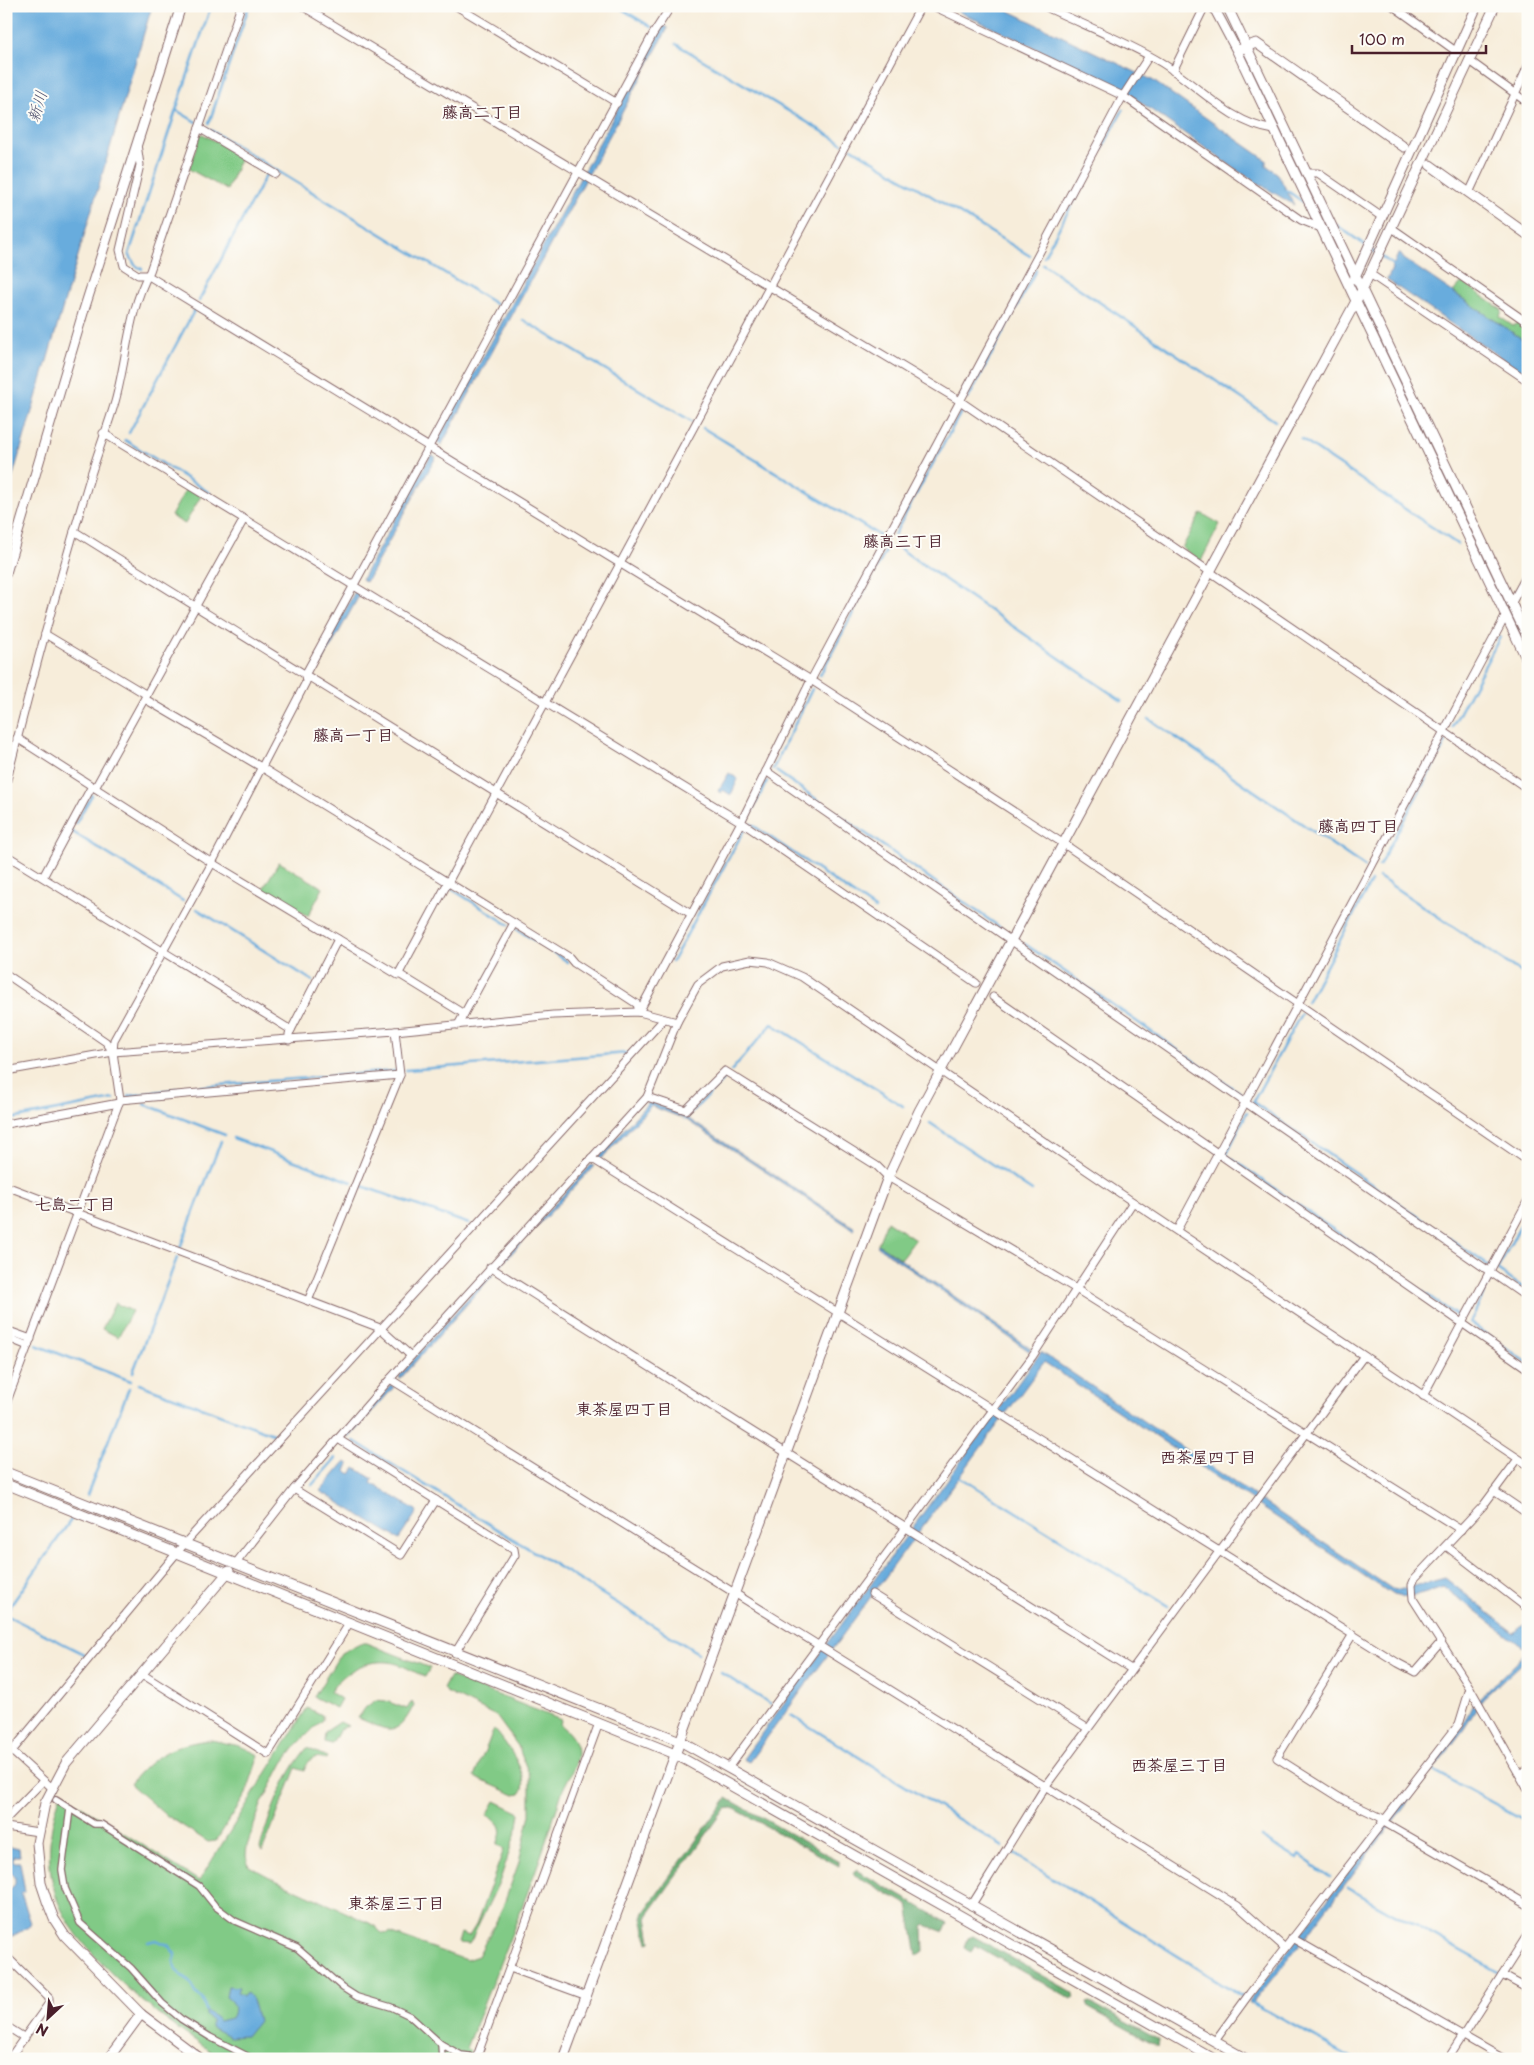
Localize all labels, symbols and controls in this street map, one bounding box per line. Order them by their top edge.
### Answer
scale bar [1352,22,1485,54]
text: 100 m [1359,27,1405,50]
water label: 新川 [20,87,52,125]
district label: 藤高二丁目 [442,99,522,123]
district label: 藤高三丁目 [863,528,943,552]
district label: 藤高一丁目 [313,722,393,746]
district label: 藤高四丁目 [1318,813,1398,837]
district label: 七島二丁目 [35,1191,115,1215]
district label: 東茶屋四丁目 [576,1396,672,1420]
district label: 西茶屋四丁目 [1160,1444,1256,1468]
district label: 西茶屋三丁目 [1131,1752,1227,1776]
district label: 東茶屋三丁目 [348,1890,444,1914]
north arrow [22,1992,72,2042]
text: N [32,2018,52,2042]

